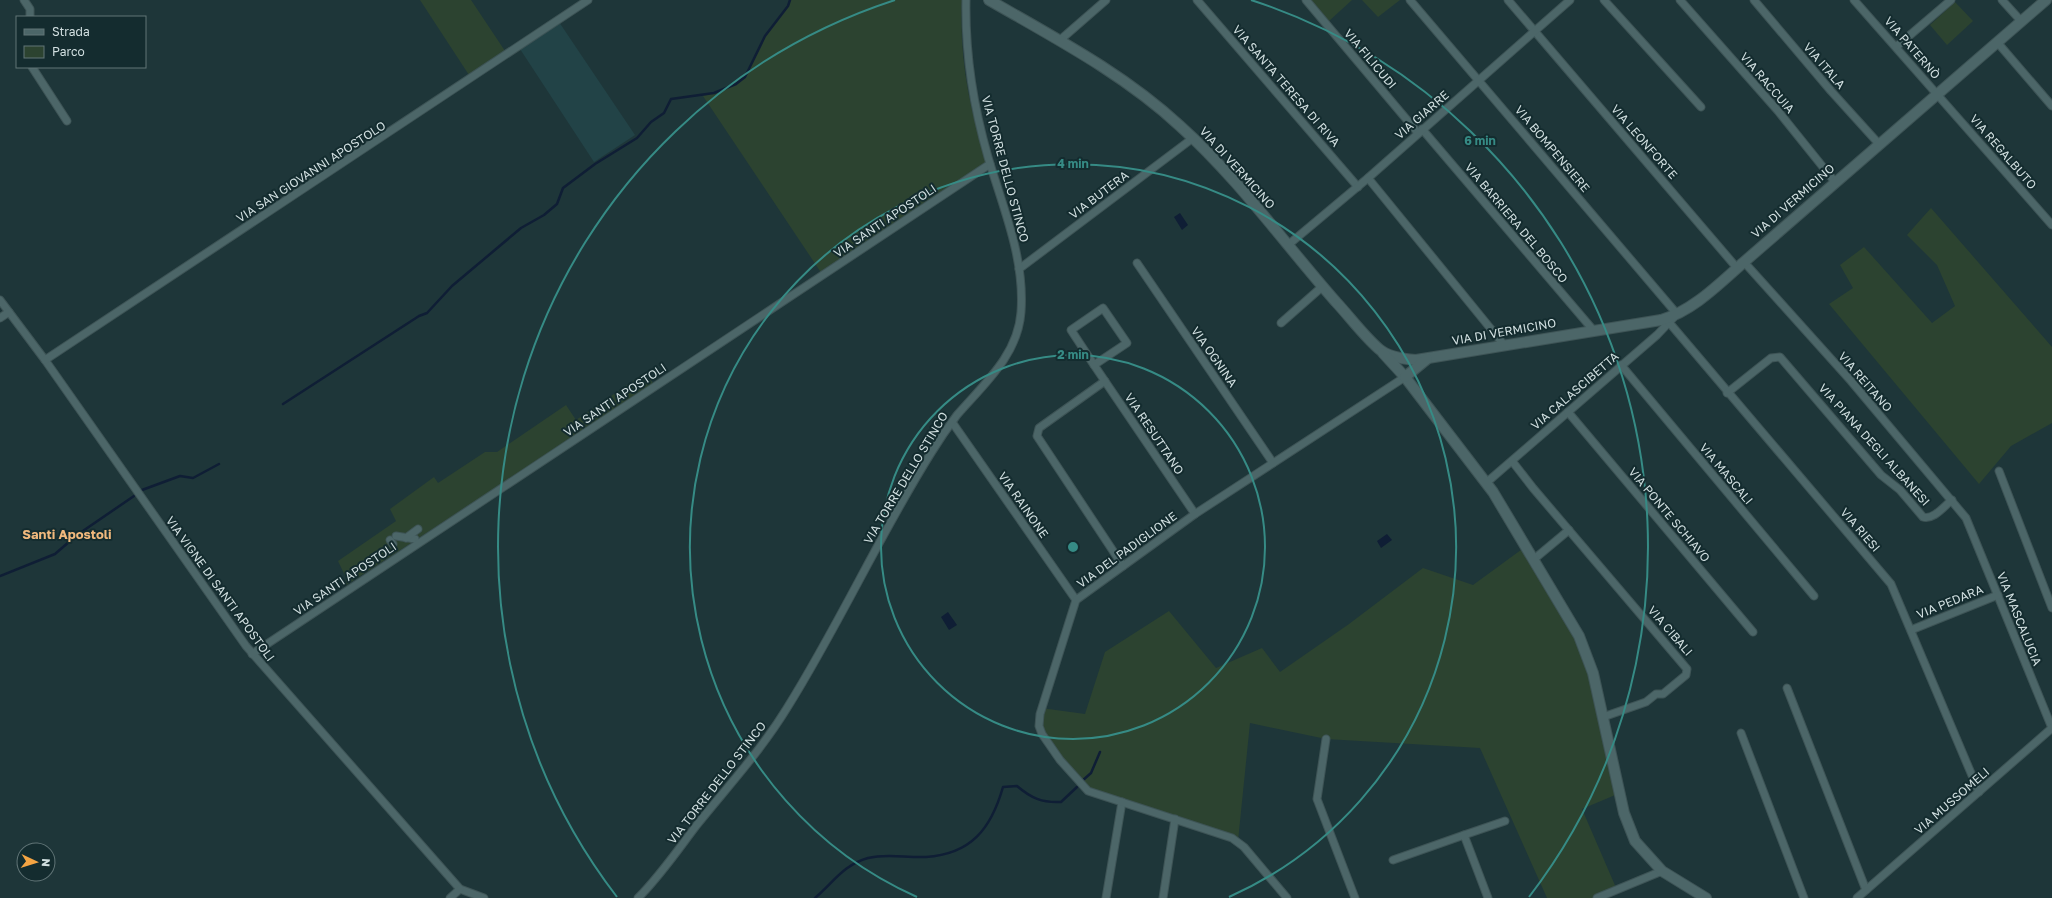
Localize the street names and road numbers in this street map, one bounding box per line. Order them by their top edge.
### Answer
street label: VIA PATERNÒ [1881,13,1944,82]
street label: VIA SANTA TERESA DI RIVA [1230,22,1343,149]
street label: VIA FILICUDI [1341,26,1400,92]
street label: VIA ITALA [1800,39,1849,92]
street label: VIA RACCUIA [1737,49,1798,116]
street label: VIA GIARRE [1392,87,1452,142]
street label: VIA TORRE DELLO STINCO [979,94,1032,244]
street label: VIA LEONFORTE [1608,101,1681,182]
street label: VIA BOMPENSIERE [1512,102,1593,195]
street label: VIA REGALBUTO [1967,111,2040,192]
street label: VIA SAN GIOVANNI APOSTOLO [233,118,388,226]
street label: VIA DI VERMICINO [1196,123,1278,212]
street label: VIA BARRIERA DEL BOSCO [1462,159,1571,286]
street label: VIA DI VERMICINO [1748,160,1838,241]
street label: VIA BUTERA [1066,167,1131,222]
street label: VIA SANTI APOSTOLI [830,181,939,261]
street label: VIA DI VERMICINO [1451,315,1557,348]
street label: VIA OGNINA [1188,324,1241,390]
street label: VIA CALASCIBETTA [1528,348,1622,433]
street label: VIA REITANO [1835,349,1896,415]
street label: VIA SANTI APOSTOLI [560,360,669,440]
street label: VIA PIANA DEGLI ALBANESI [1816,381,1933,509]
street label: VIA RESUTTANO [1122,390,1187,477]
street label: VIA TORRE DELLO STINCO [860,409,951,546]
street label: VIA MASCALI [1696,440,1756,507]
street label: VIA PONTE SCHIAVO [1625,464,1713,565]
street label: VIA RAINONE [995,469,1052,541]
street label: VIA RIESI [1837,505,1884,555]
street label: VIA DEL PADIGLIONE [1074,508,1180,591]
street label: VIA VIGNE DI SANTI APOSTOLI [163,513,278,664]
street label: VIA SANTI APOSTOLI [290,539,399,619]
street label: VIA MASCALUCIA [1994,570,2045,668]
street label: VIA PEDARA [1914,581,1985,622]
street label: VIA CIBALI [1645,603,1696,659]
street label: VIA TORRE DELLO STINCO [664,718,769,847]
street label: VIA MUSSOMELI [1911,764,1992,837]

